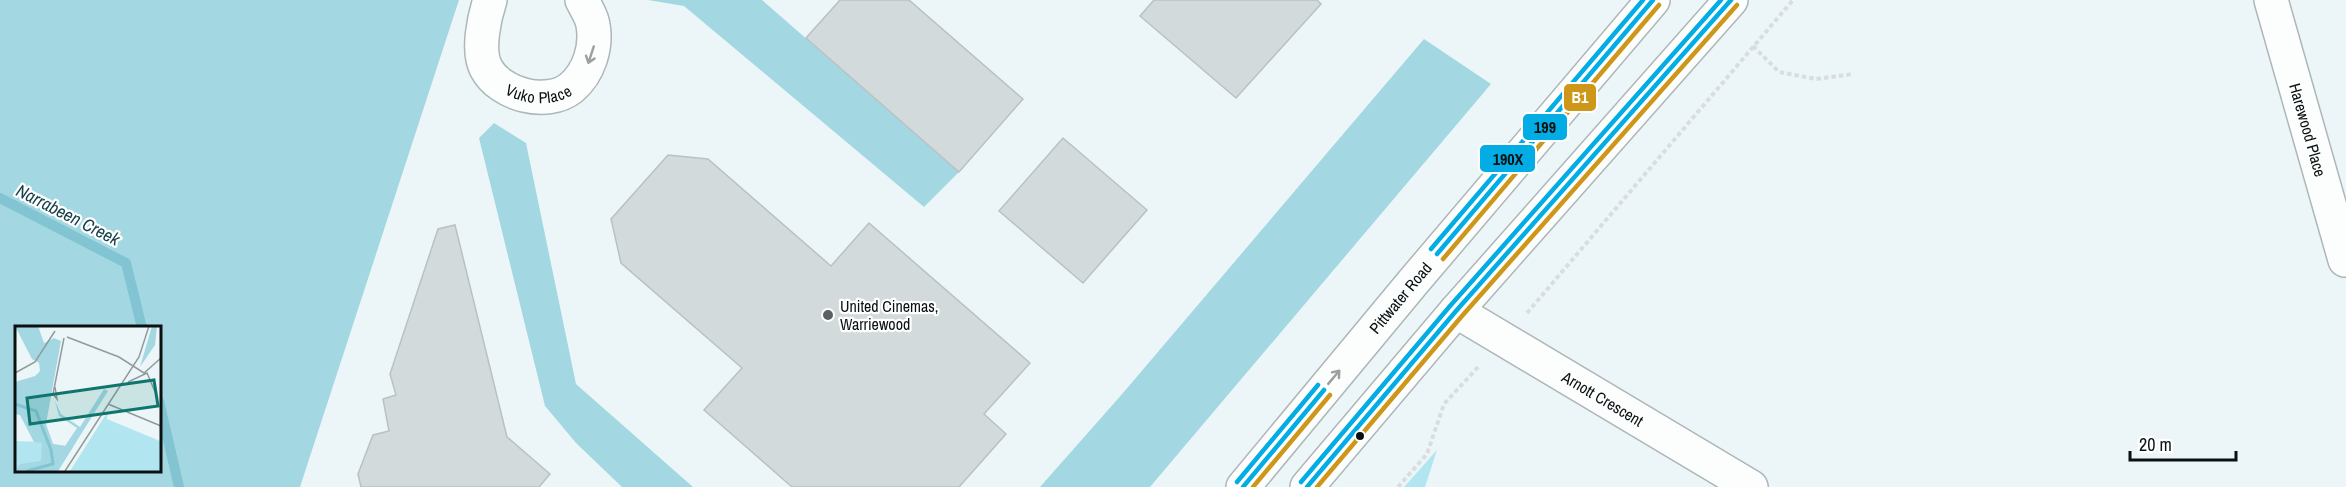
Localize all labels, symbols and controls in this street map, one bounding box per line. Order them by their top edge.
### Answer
one-way arrow [585,45,596,64]
street label: Vuko Place [502,79,575,108]
street label: Harewood Place [2284,81,2332,179]
line badge: B1 [1563,83,1597,112]
text: B1 [1572,86,1589,108]
line badge: 199 [1522,113,1568,141]
text: 199 [1534,116,1556,138]
line badge: 190X [1479,144,1536,173]
text: 190X [1493,148,1524,170]
water label: Narrabeen Creek [12,178,125,252]
street label: Pittwater Road [1364,257,1436,338]
place label: United Cinemas, Warriewood [840,295,938,335]
marker: United Cinemas, Warriewood [821,308,835,322]
inset map [15,326,160,472]
street label: Arnott Crescent [1557,365,1648,432]
one-way arrow [1327,370,1341,385]
scale bar [2130,424,2236,462]
unlabelled marker [1354,430,1366,442]
text: 20 m [2139,432,2172,457]

